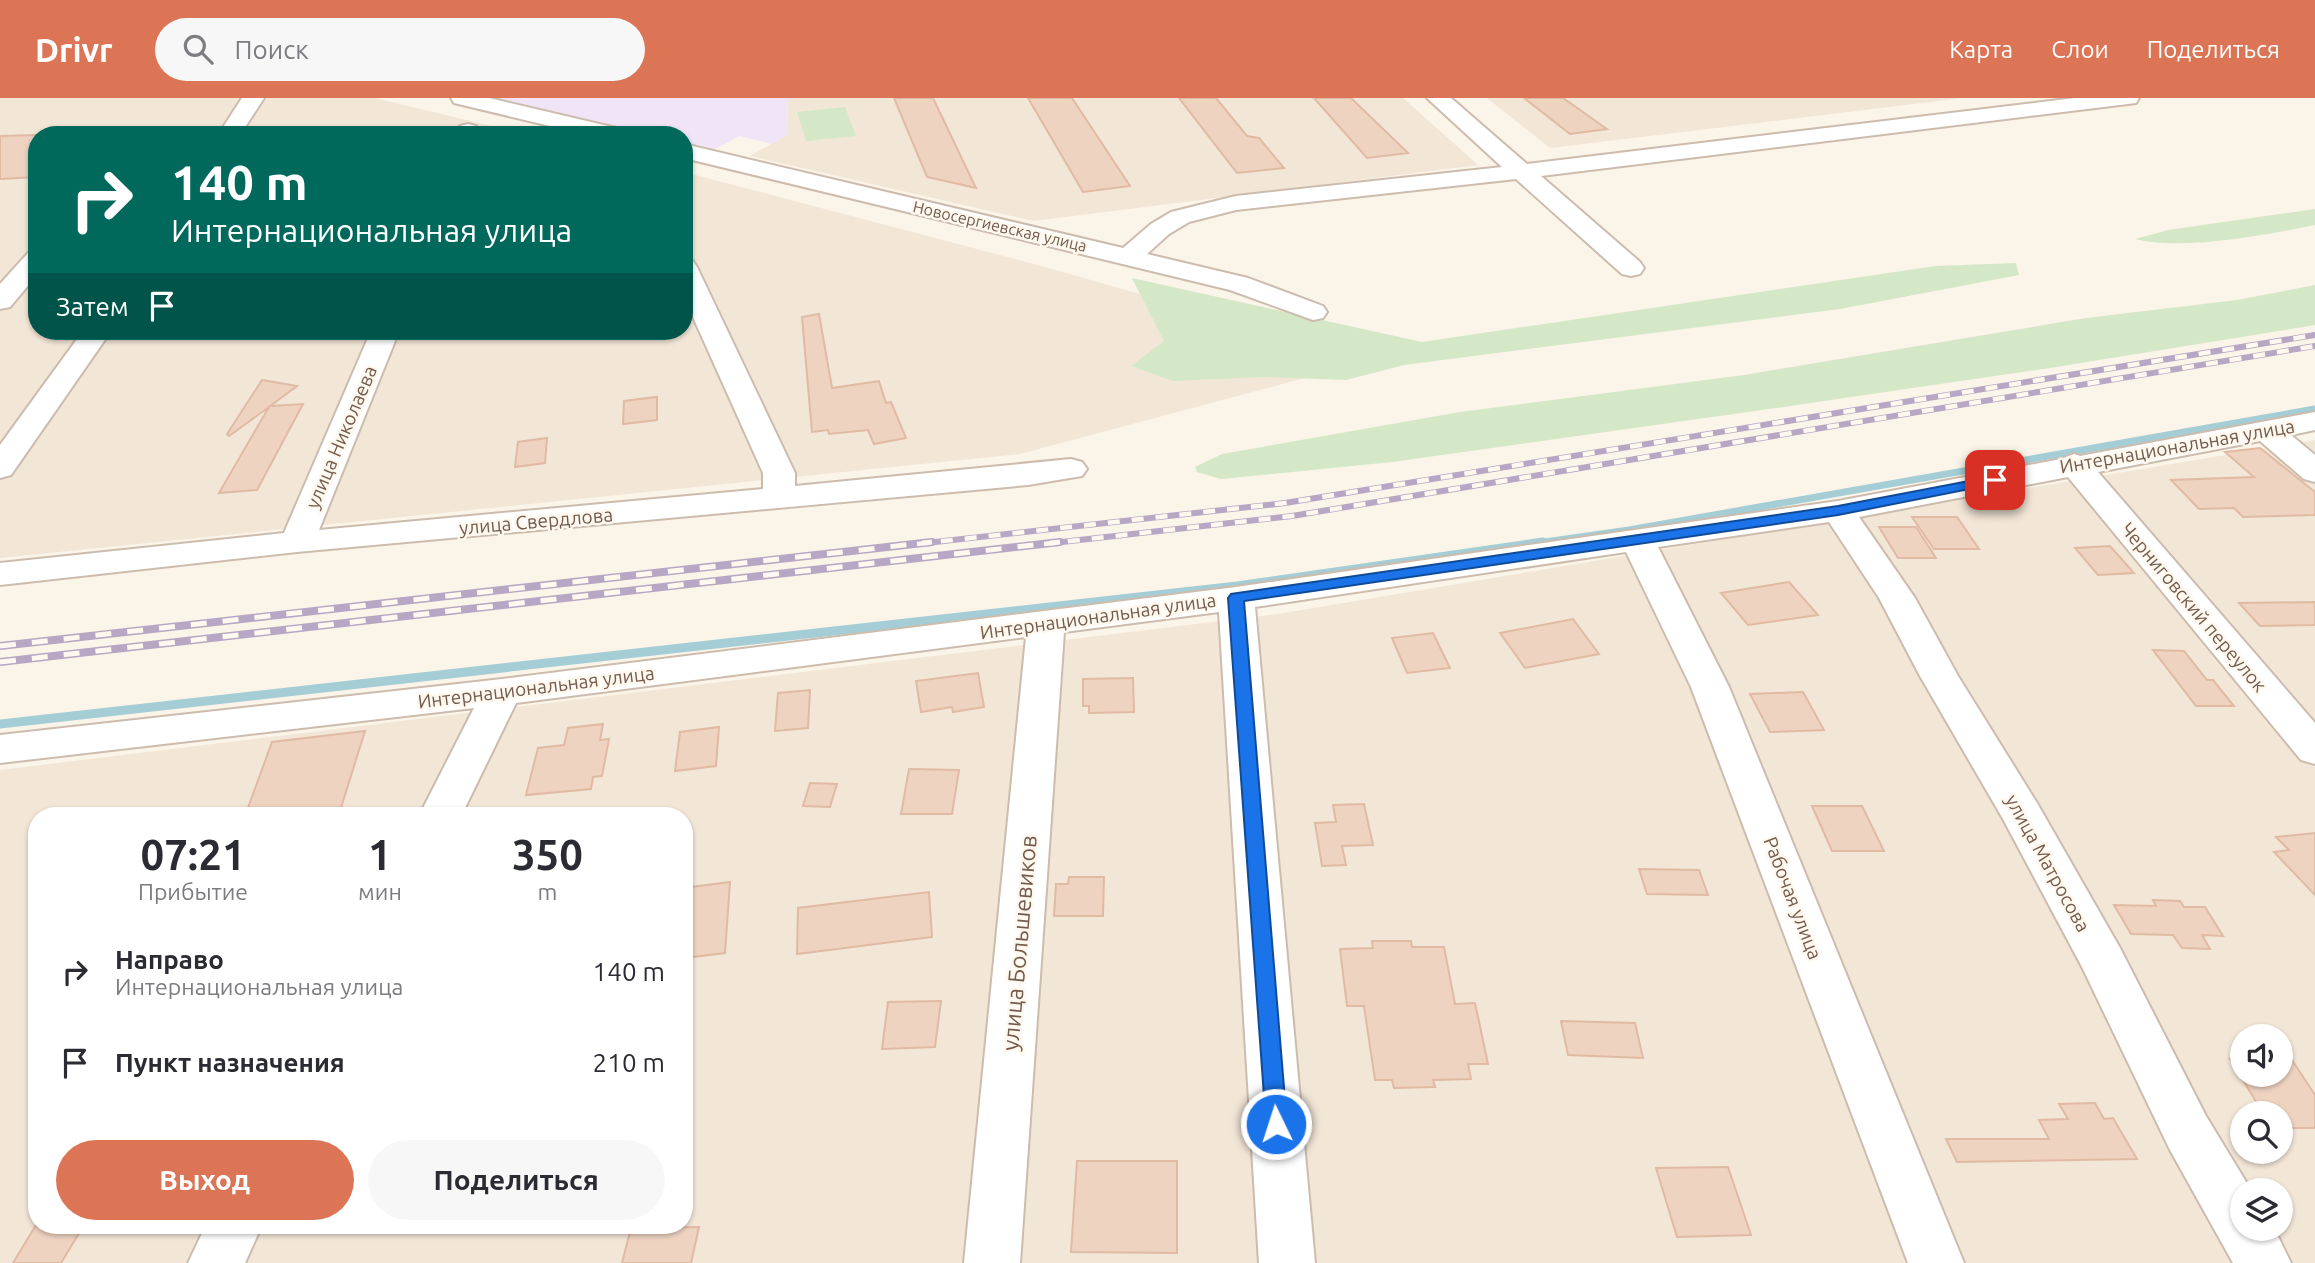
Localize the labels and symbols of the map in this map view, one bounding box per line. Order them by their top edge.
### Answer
street label: Новосергиевская улица [911,197,1089,255]
street label: улица Николаева [301,362,381,512]
street label: Интернациональная улица [2058,414,2296,478]
pin [1965,450,2025,510]
street label: улица Свердлова [458,503,614,539]
street label: Черниговский переулок [2117,518,2271,696]
street label: Интернациональная улица [979,589,1217,643]
street label: Интернациональная улица [416,662,656,712]
street label: улица Матросова [2001,791,2095,935]
street label: улица Большевиков [997,834,1041,1052]
street label: Рабочая улица [1760,834,1826,962]
position arrow [1239,1087,1313,1161]

